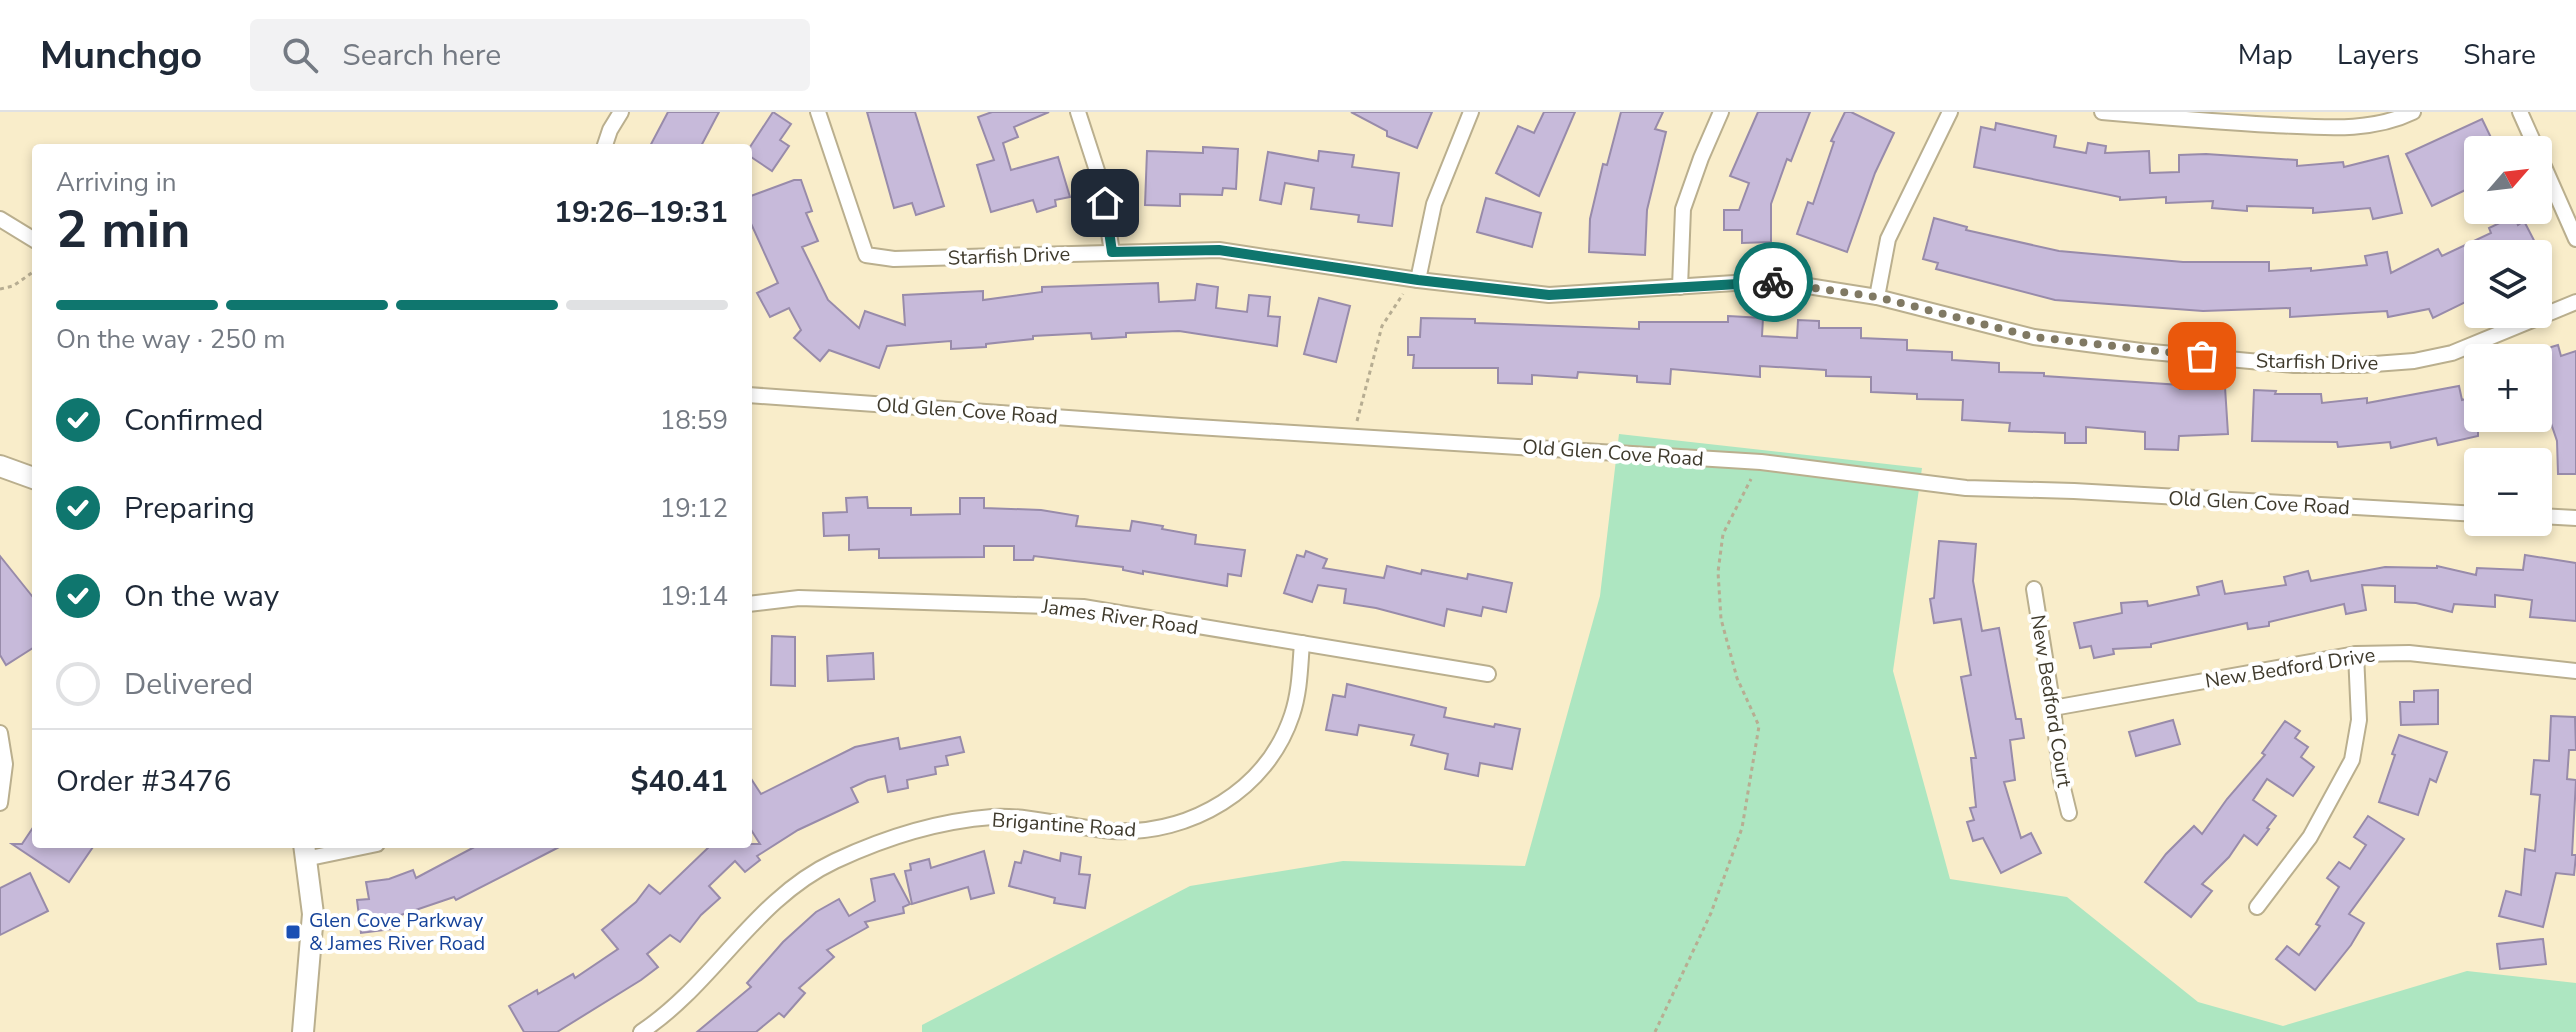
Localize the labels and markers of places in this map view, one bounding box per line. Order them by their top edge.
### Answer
pin [1071,169,1139,237]
pin [2168,322,2236,390]
place label: Glen Cove Parkway & James River Road [309,907,485,957]
marker: Glen Cove Parkway & James River Road [284,923,302,941]

